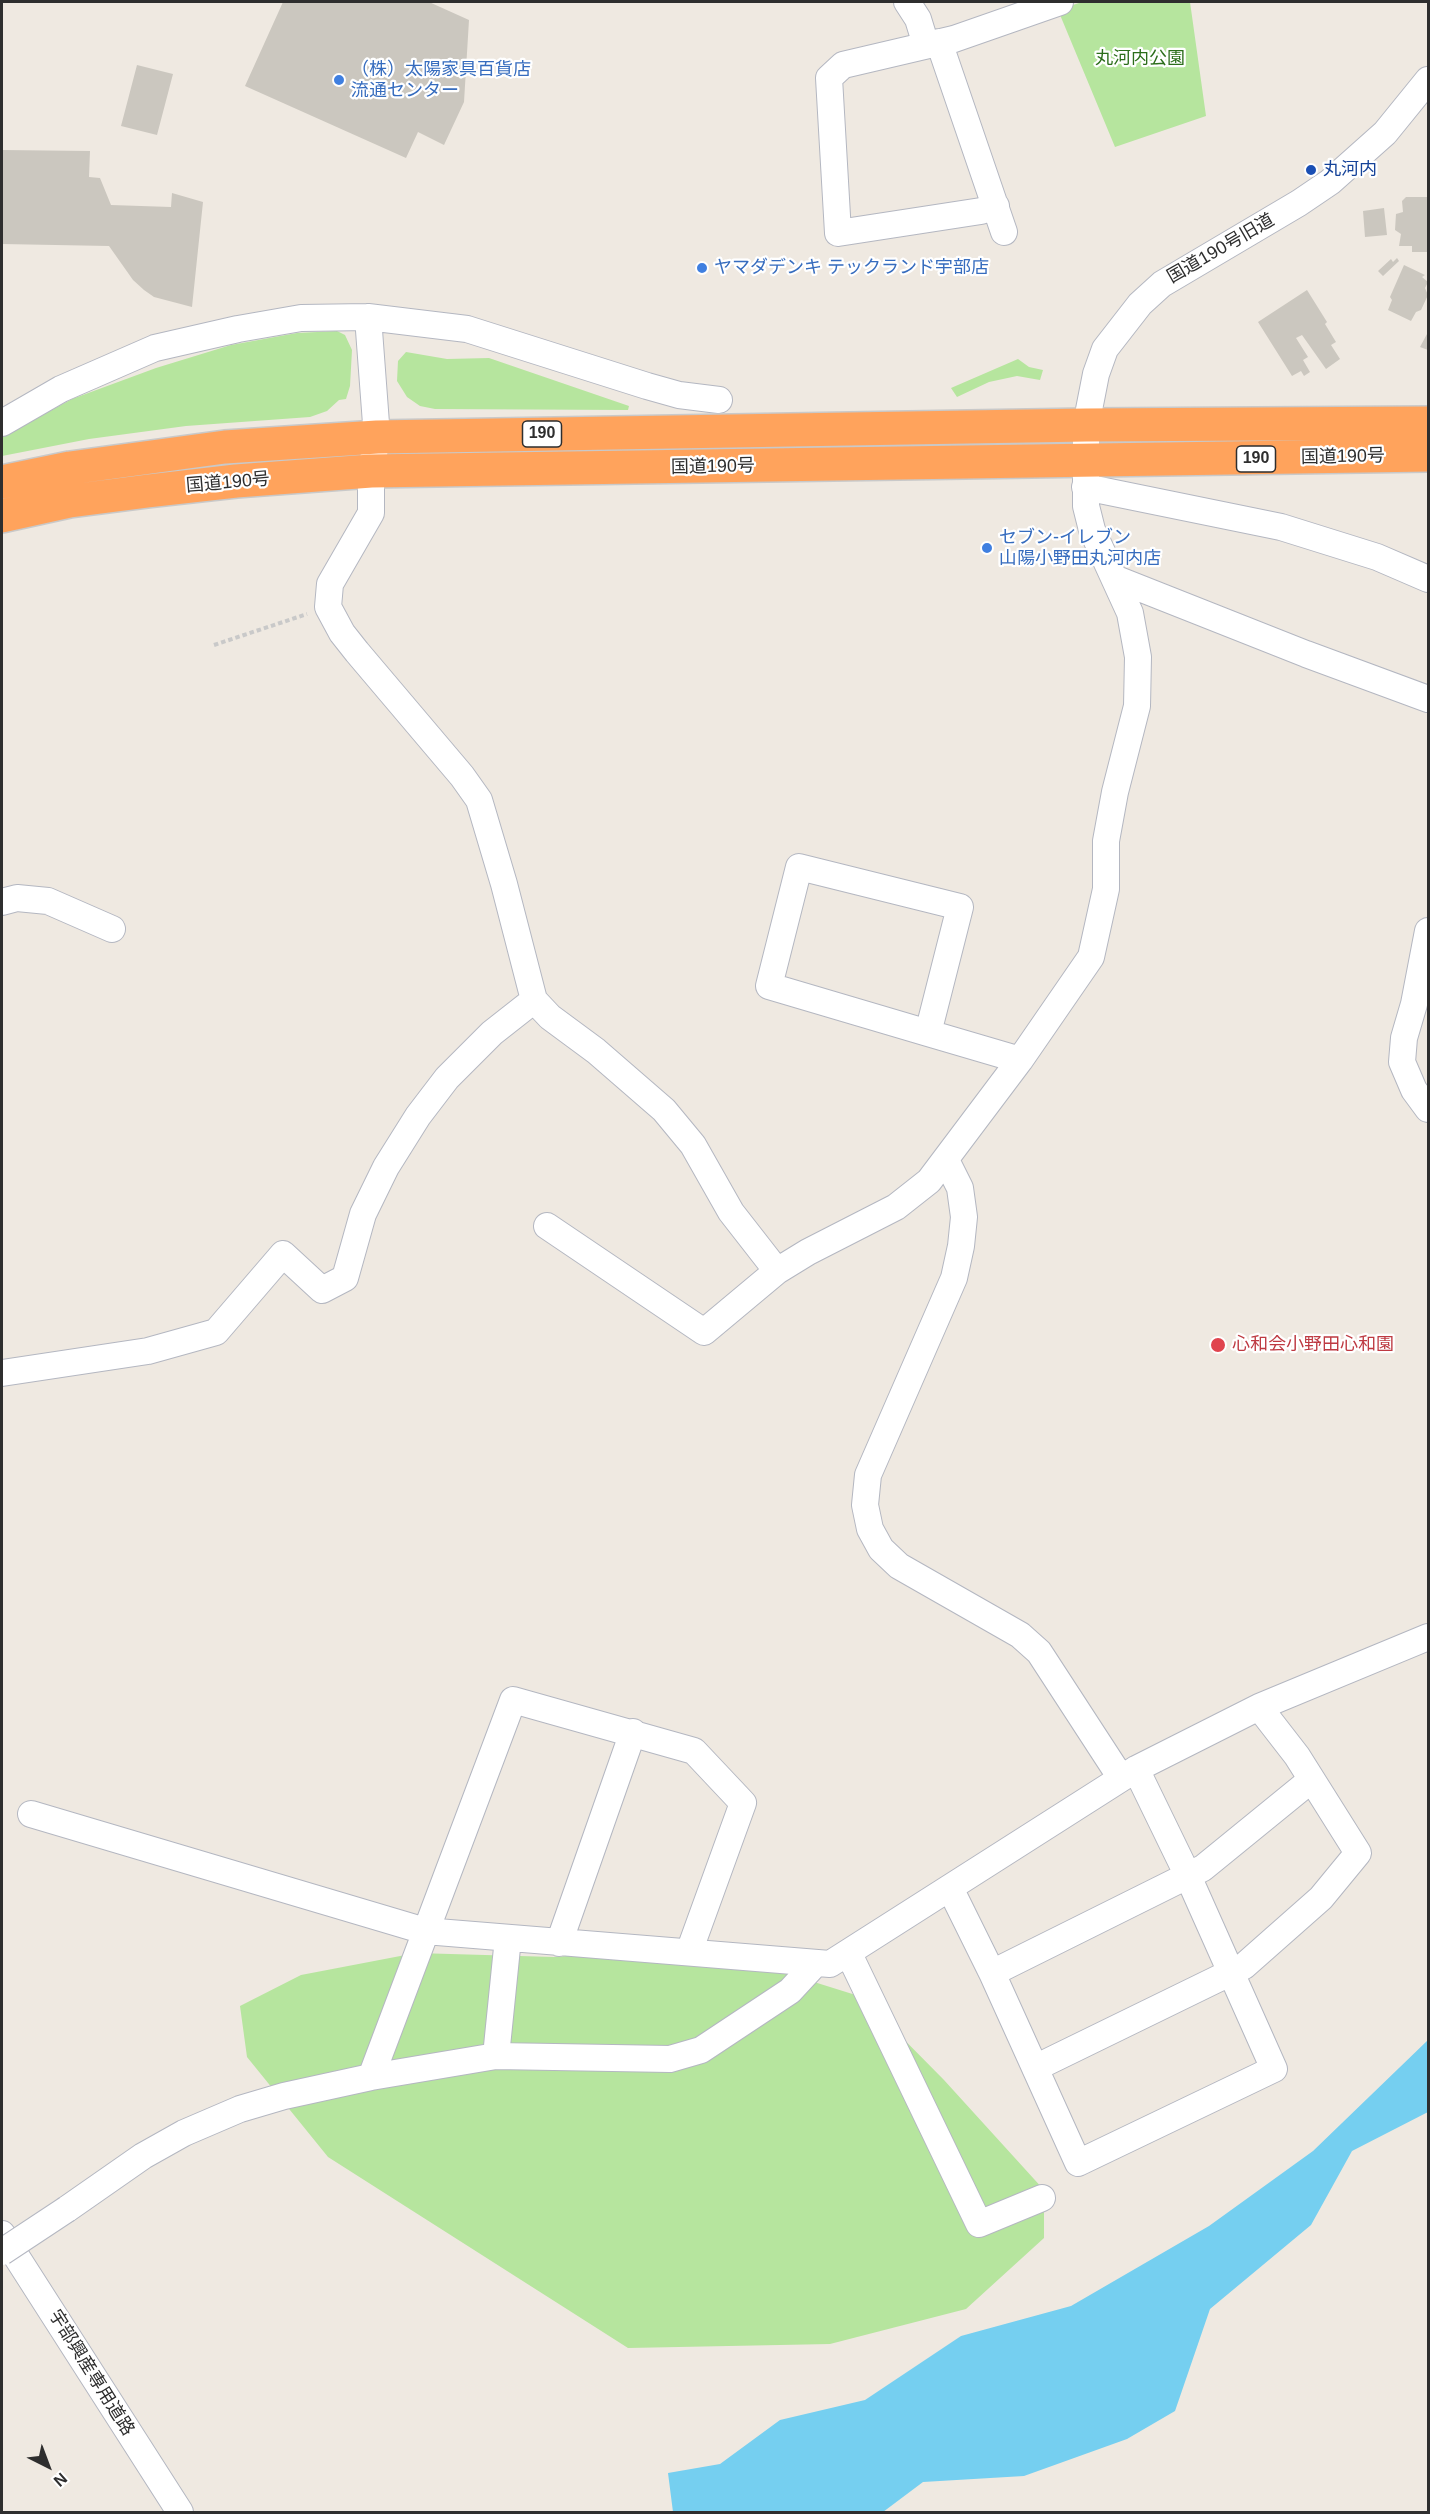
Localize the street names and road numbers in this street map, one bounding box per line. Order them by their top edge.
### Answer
street label: 国道190号旧道 [1164,210,1278,288]
road number: 190 [522,421,562,447]
street label: 国道190号 [1301,445,1385,469]
road number: 190 [1236,446,1276,472]
street label: 国道190号 [671,455,755,479]
street label: 国道190号 [185,469,271,497]
street label: 宇部興産専用道路 [44,2306,138,2440]

